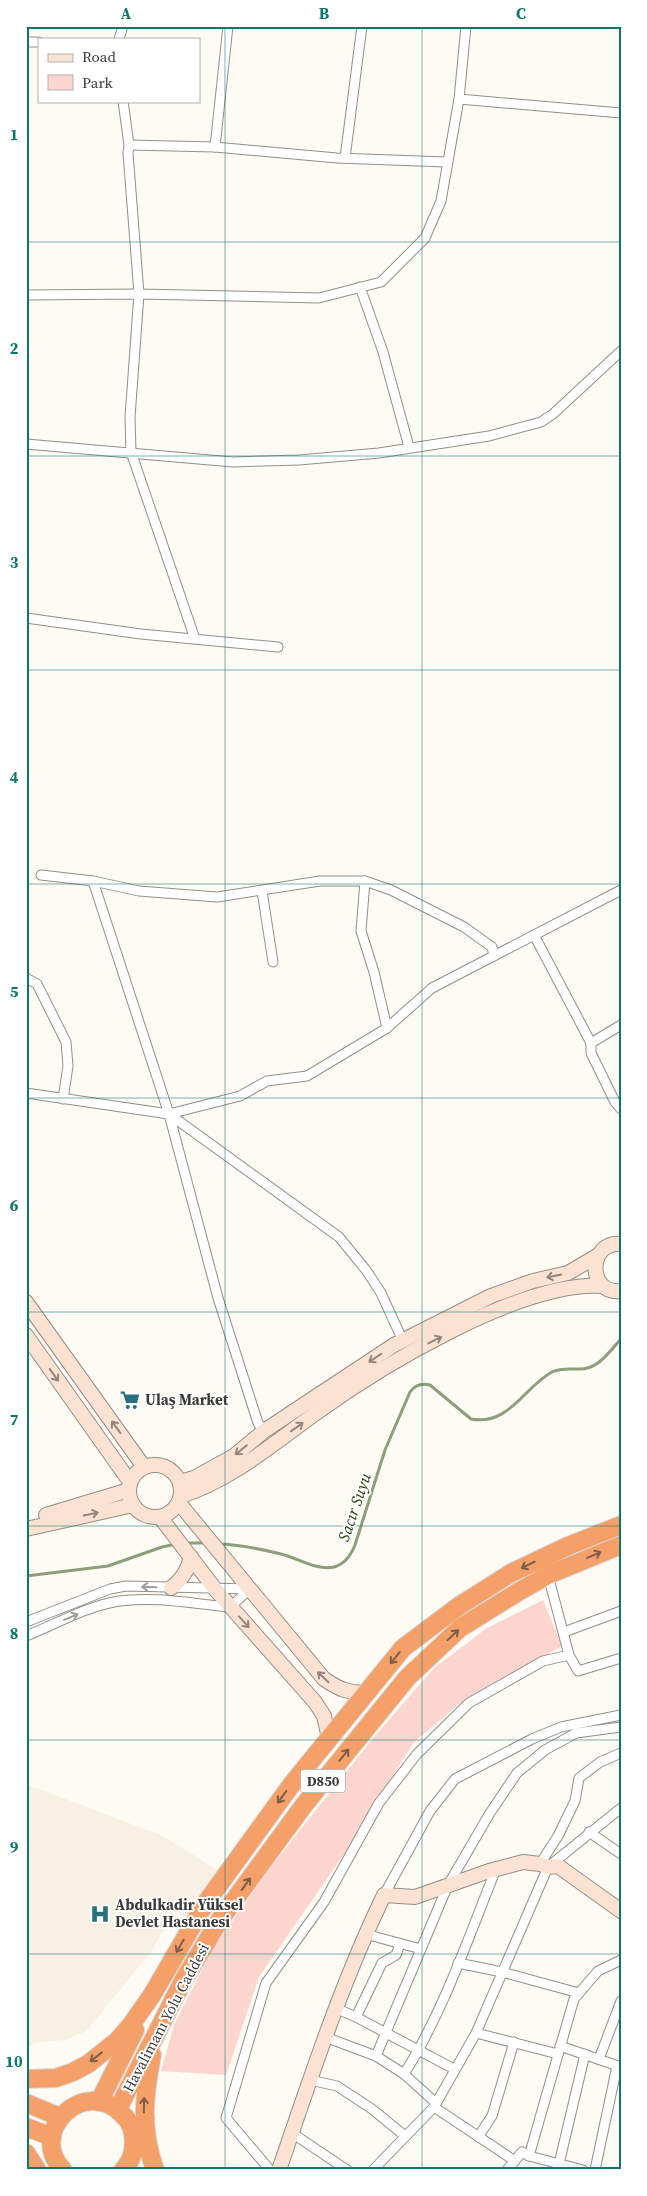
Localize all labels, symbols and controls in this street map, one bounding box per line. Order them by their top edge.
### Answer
text: A [121,2,132,24]
text: B [319,2,330,24]
text: C [516,2,526,24]
legend [38,38,200,102]
text: Road [82,46,116,67]
text: Park [82,72,114,93]
text: 1 [10,123,18,145]
text: 2 [10,337,19,359]
text: 3 [10,551,19,573]
text: 4 [10,766,19,788]
text: 5 [10,980,19,1002]
text: 6 [10,1194,19,1216]
one-way arrow [546,1272,562,1281]
one-way arrow [427,1335,442,1345]
one-way arrow [368,1353,382,1363]
one-way arrow [49,1368,59,1382]
supermarket icon: Ulaş Market [119,1389,141,1411]
place label: Ulaş Market [145,1389,229,1410]
text: 7 [10,1408,19,1430]
one-way arrow [111,1421,121,1435]
one-way arrow [290,1421,303,1432]
one-way arrow [235,1445,248,1456]
water label: Sacır Suyu [332,1469,376,1544]
one-way arrow [82,1509,98,1518]
one-way arrow [586,1550,601,1560]
one-way arrow [521,1561,536,1570]
one-way arrow [141,1582,157,1592]
one-way arrow [64,1612,79,1621]
one-way arrow [238,1616,249,1629]
text: 8 [10,1622,18,1644]
one-way arrow [446,1629,459,1641]
one-way arrow [390,1651,401,1664]
one-way arrow [317,1671,330,1683]
one-way arrow [339,1749,350,1762]
road number: D850 [300,1770,346,1792]
one-way arrow [277,1790,287,1804]
text: 9 [10,1836,19,1858]
one-way arrow [240,1878,251,1892]
place label: Abdulkadir Yüksel Devlet Hastanesi [115,1894,243,1932]
hospital icon: Abdulkadir Yüksel Devlet Hastanesi [89,1903,111,1925]
one-way arrow [175,1939,185,1953]
street label: Havalimanı Yolu Caddesi [117,1940,214,2096]
text: 10 [5,2050,23,2072]
one-way arrow [90,2052,103,2063]
one-way arrow [139,2097,149,2114]

